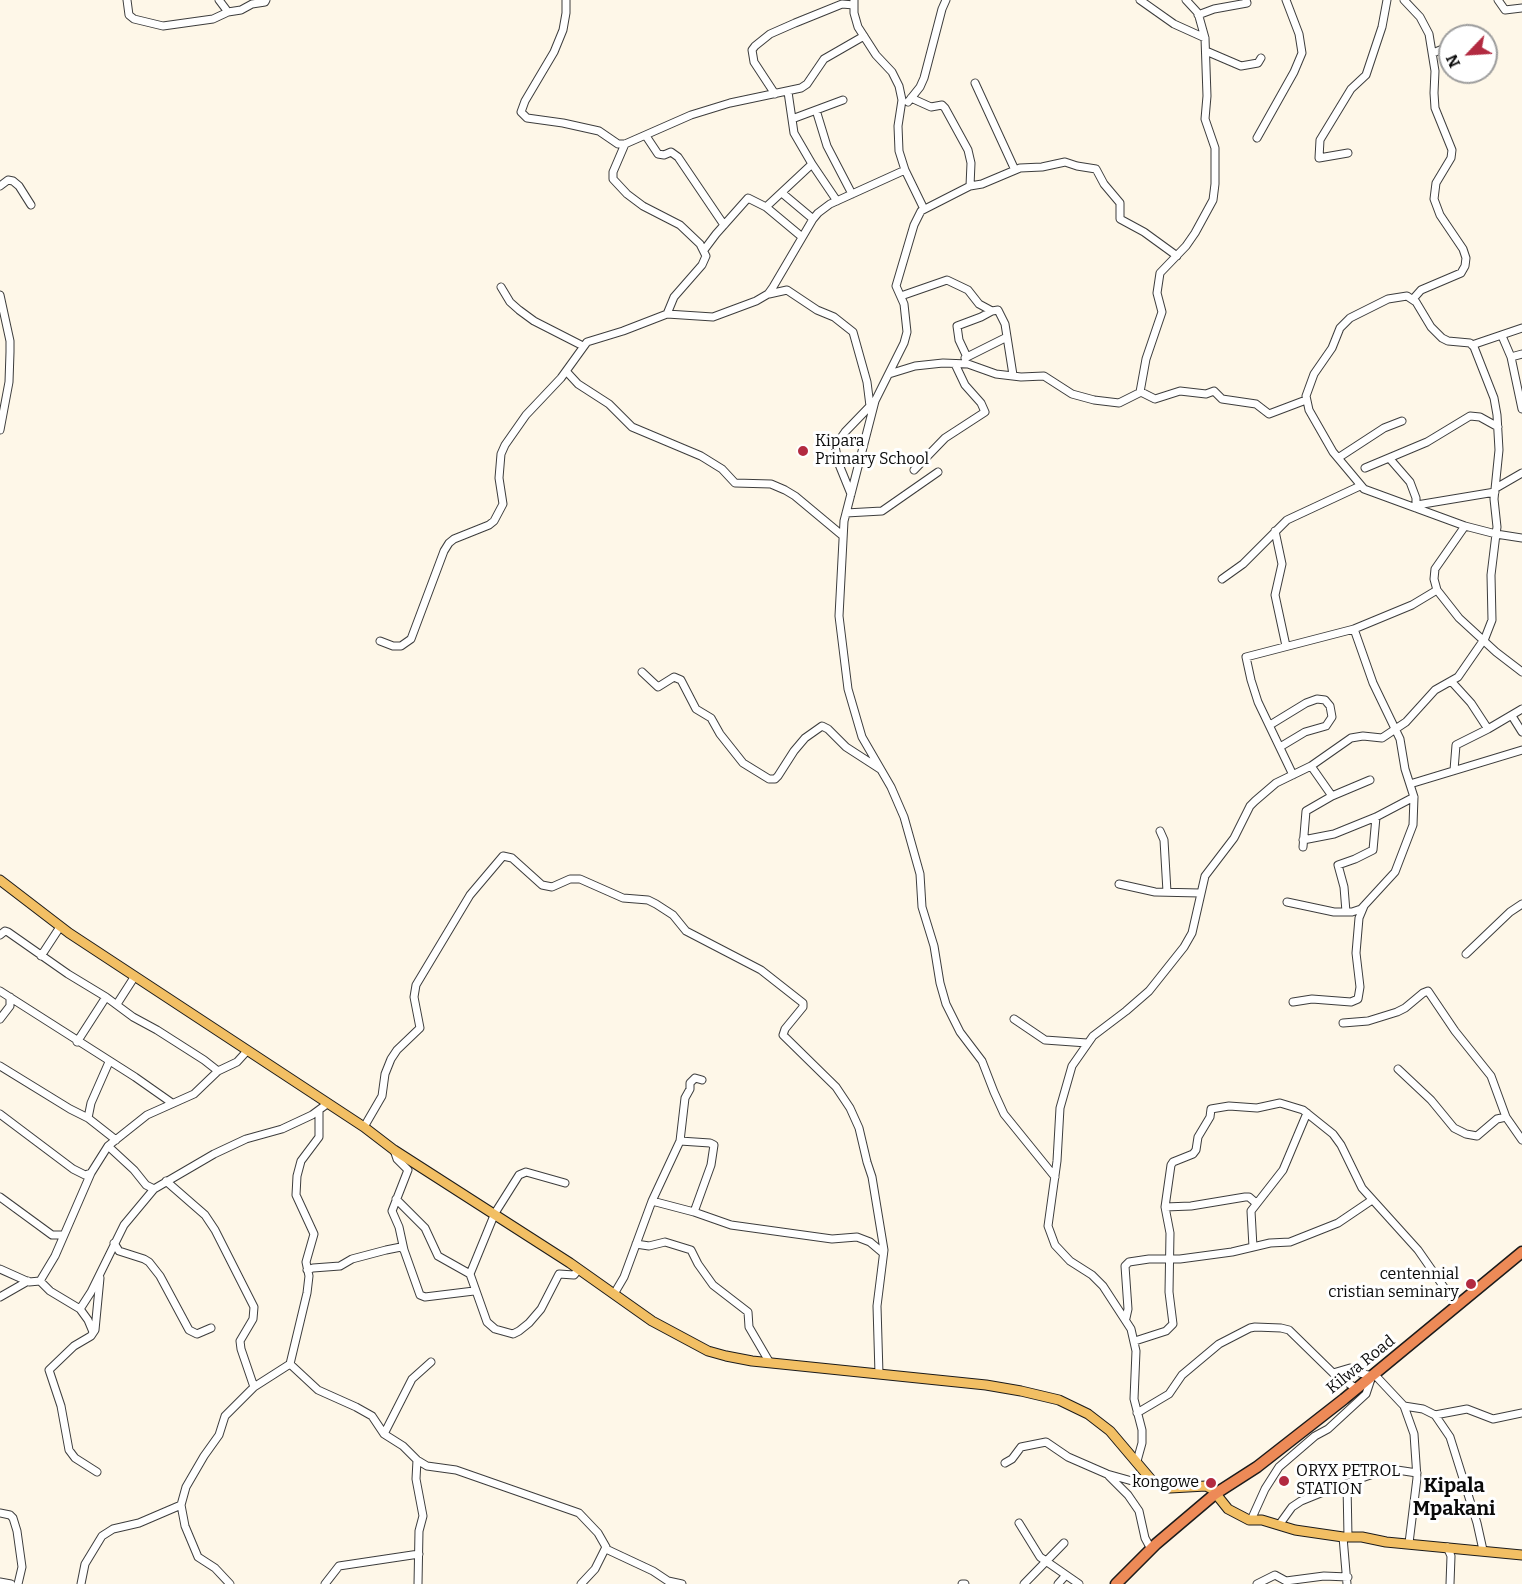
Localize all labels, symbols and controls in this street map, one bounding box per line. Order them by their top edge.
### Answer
north arrow [1438,24,1498,84]
text: N [1442,51,1464,71]
place label: Kipara Primary School [815,432,929,470]
marker: Kipara Primary School [796,444,810,458]
place label: centennial cristian seminary [1328,1265,1459,1303]
marker: centennial cristian seminary [1464,1277,1478,1291]
street label: Kilwa Road [1323,1332,1399,1398]
place label: ORYX PETROL STATION [1296,1462,1400,1500]
place label: kongowe [1132,1473,1199,1493]
marker: ORYX PETROL STATION [1277,1474,1291,1488]
district label: Kipala Mpakani [1413,1474,1495,1521]
marker: kongowe [1204,1476,1218,1490]

